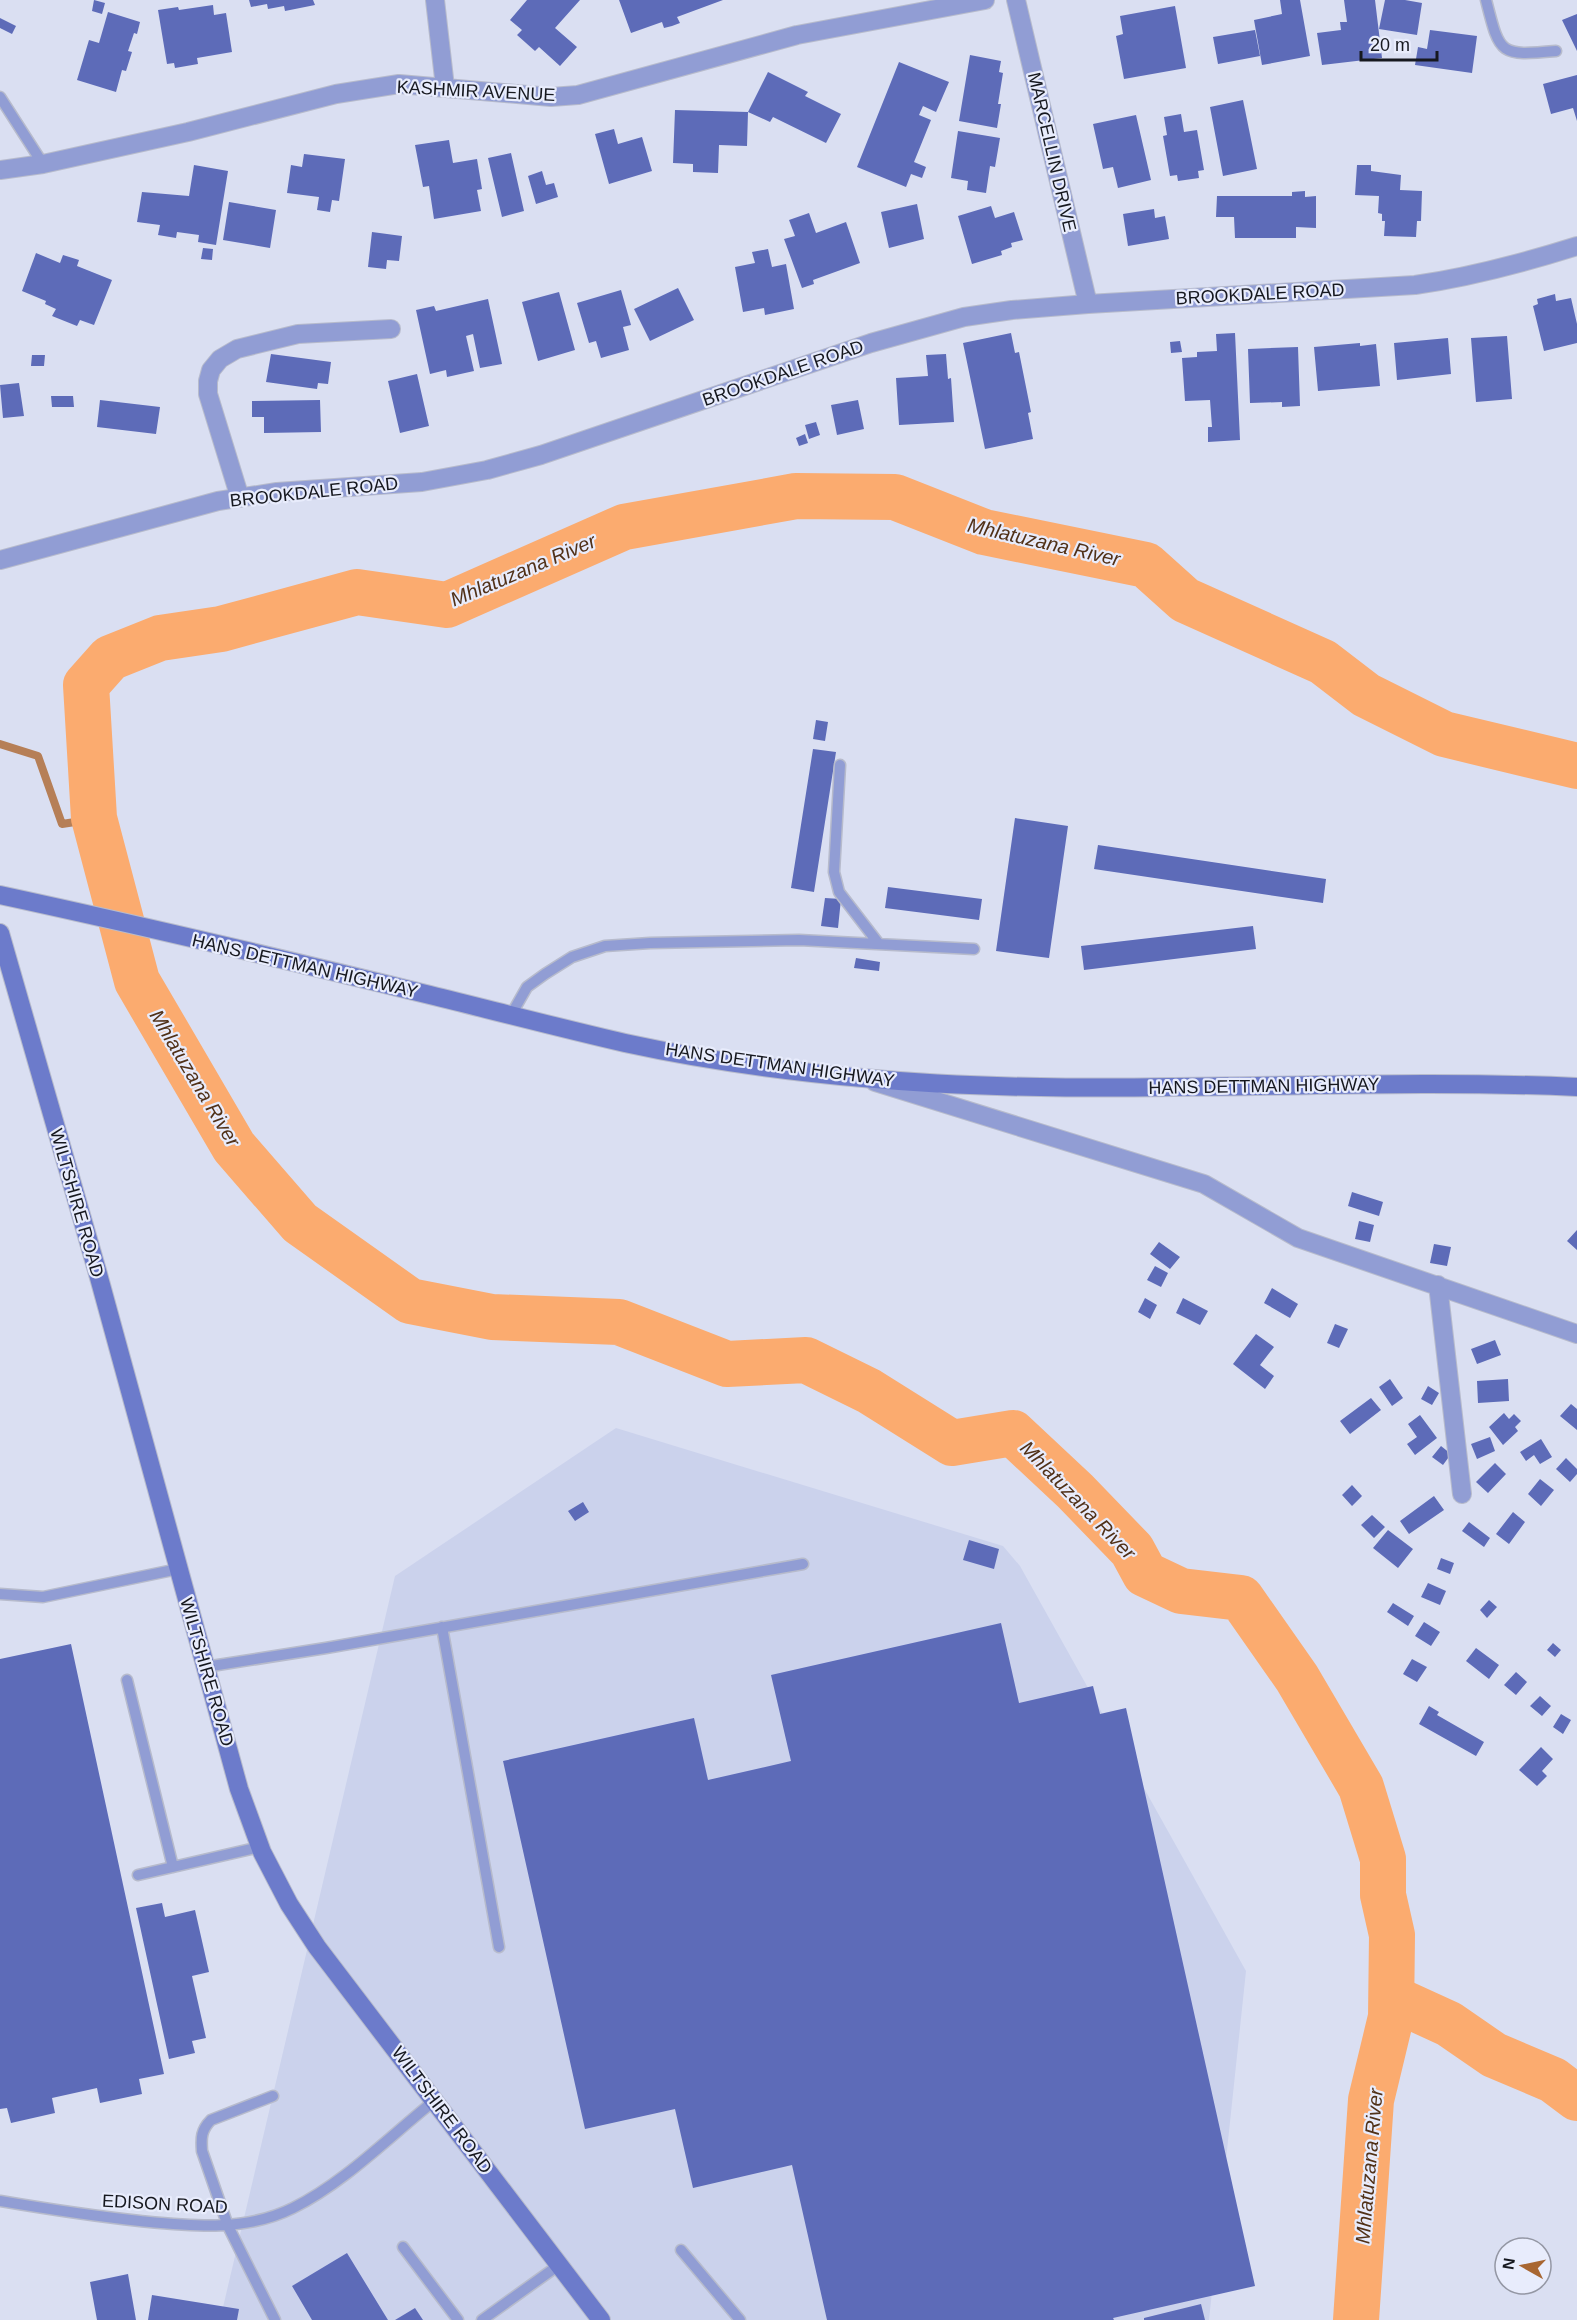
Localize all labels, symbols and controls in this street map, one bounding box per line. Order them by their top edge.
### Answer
scale bar [1361,24,1438,62]
text: 20 m [1370,35,1410,55]
street label: MARCELLIN DRIVE [1024,70,1080,234]
street label: KASHMIR AVENUE [396,77,556,105]
street label: BROOKDALE ROAD [1175,280,1345,308]
street label: BROOKDALE ROAD [700,336,866,410]
street label: BROOKDALE ROAD [229,473,399,511]
water label: Mhlatuzana River [966,514,1124,571]
water label: Mhlatuzana River [447,529,600,611]
street label: HANS DETTMAN HIGHWAY [190,930,420,1002]
water label: Mhlatuzana River [145,1006,245,1152]
street label: HANS DETTMAN HIGHWAY [664,1039,896,1091]
street label: HANS DETTMAN HIGHWAY [1148,1074,1380,1098]
street label: WILTSHIRE ROAD [46,1126,108,1280]
water label: Mhlatuzana River [1016,1436,1141,1565]
street label: WILTSHIRE ROAD [176,1595,238,1749]
street label: WILTSHIRE ROAD [388,2043,496,2177]
water label: Mhlatuzana River [1351,2086,1387,2244]
street label: EDISON ROAD [102,2191,228,2217]
north arrow [1493,2236,1553,2296]
text: N [1499,2257,1518,2271]

